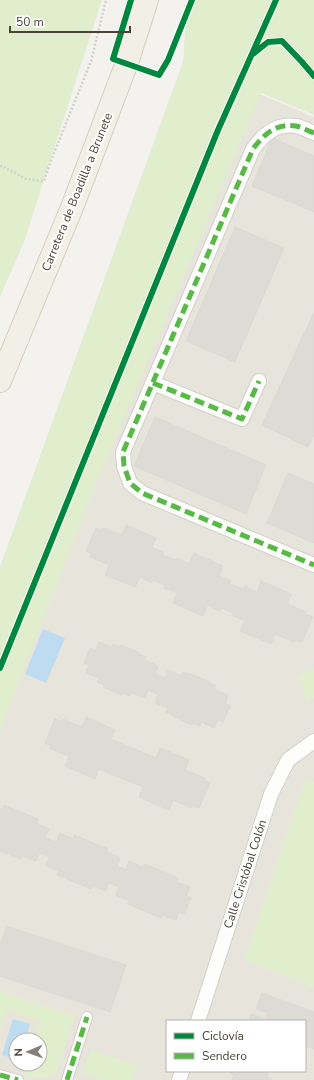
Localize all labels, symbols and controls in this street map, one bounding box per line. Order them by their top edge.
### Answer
scale bar [10,8,130,34]
text: 50 m [16,14,44,30]
street label: Carretera de Boadilla a Brunete [38,110,116,274]
street label: Calle Cristóbal Colón [220,817,270,931]
legend [166,1020,306,1072]
text: Ciclovía [202,1028,244,1044]
north arrow [8,1032,48,1072]
text: N [11,1048,26,1057]
text: Sendero [202,1048,247,1064]

